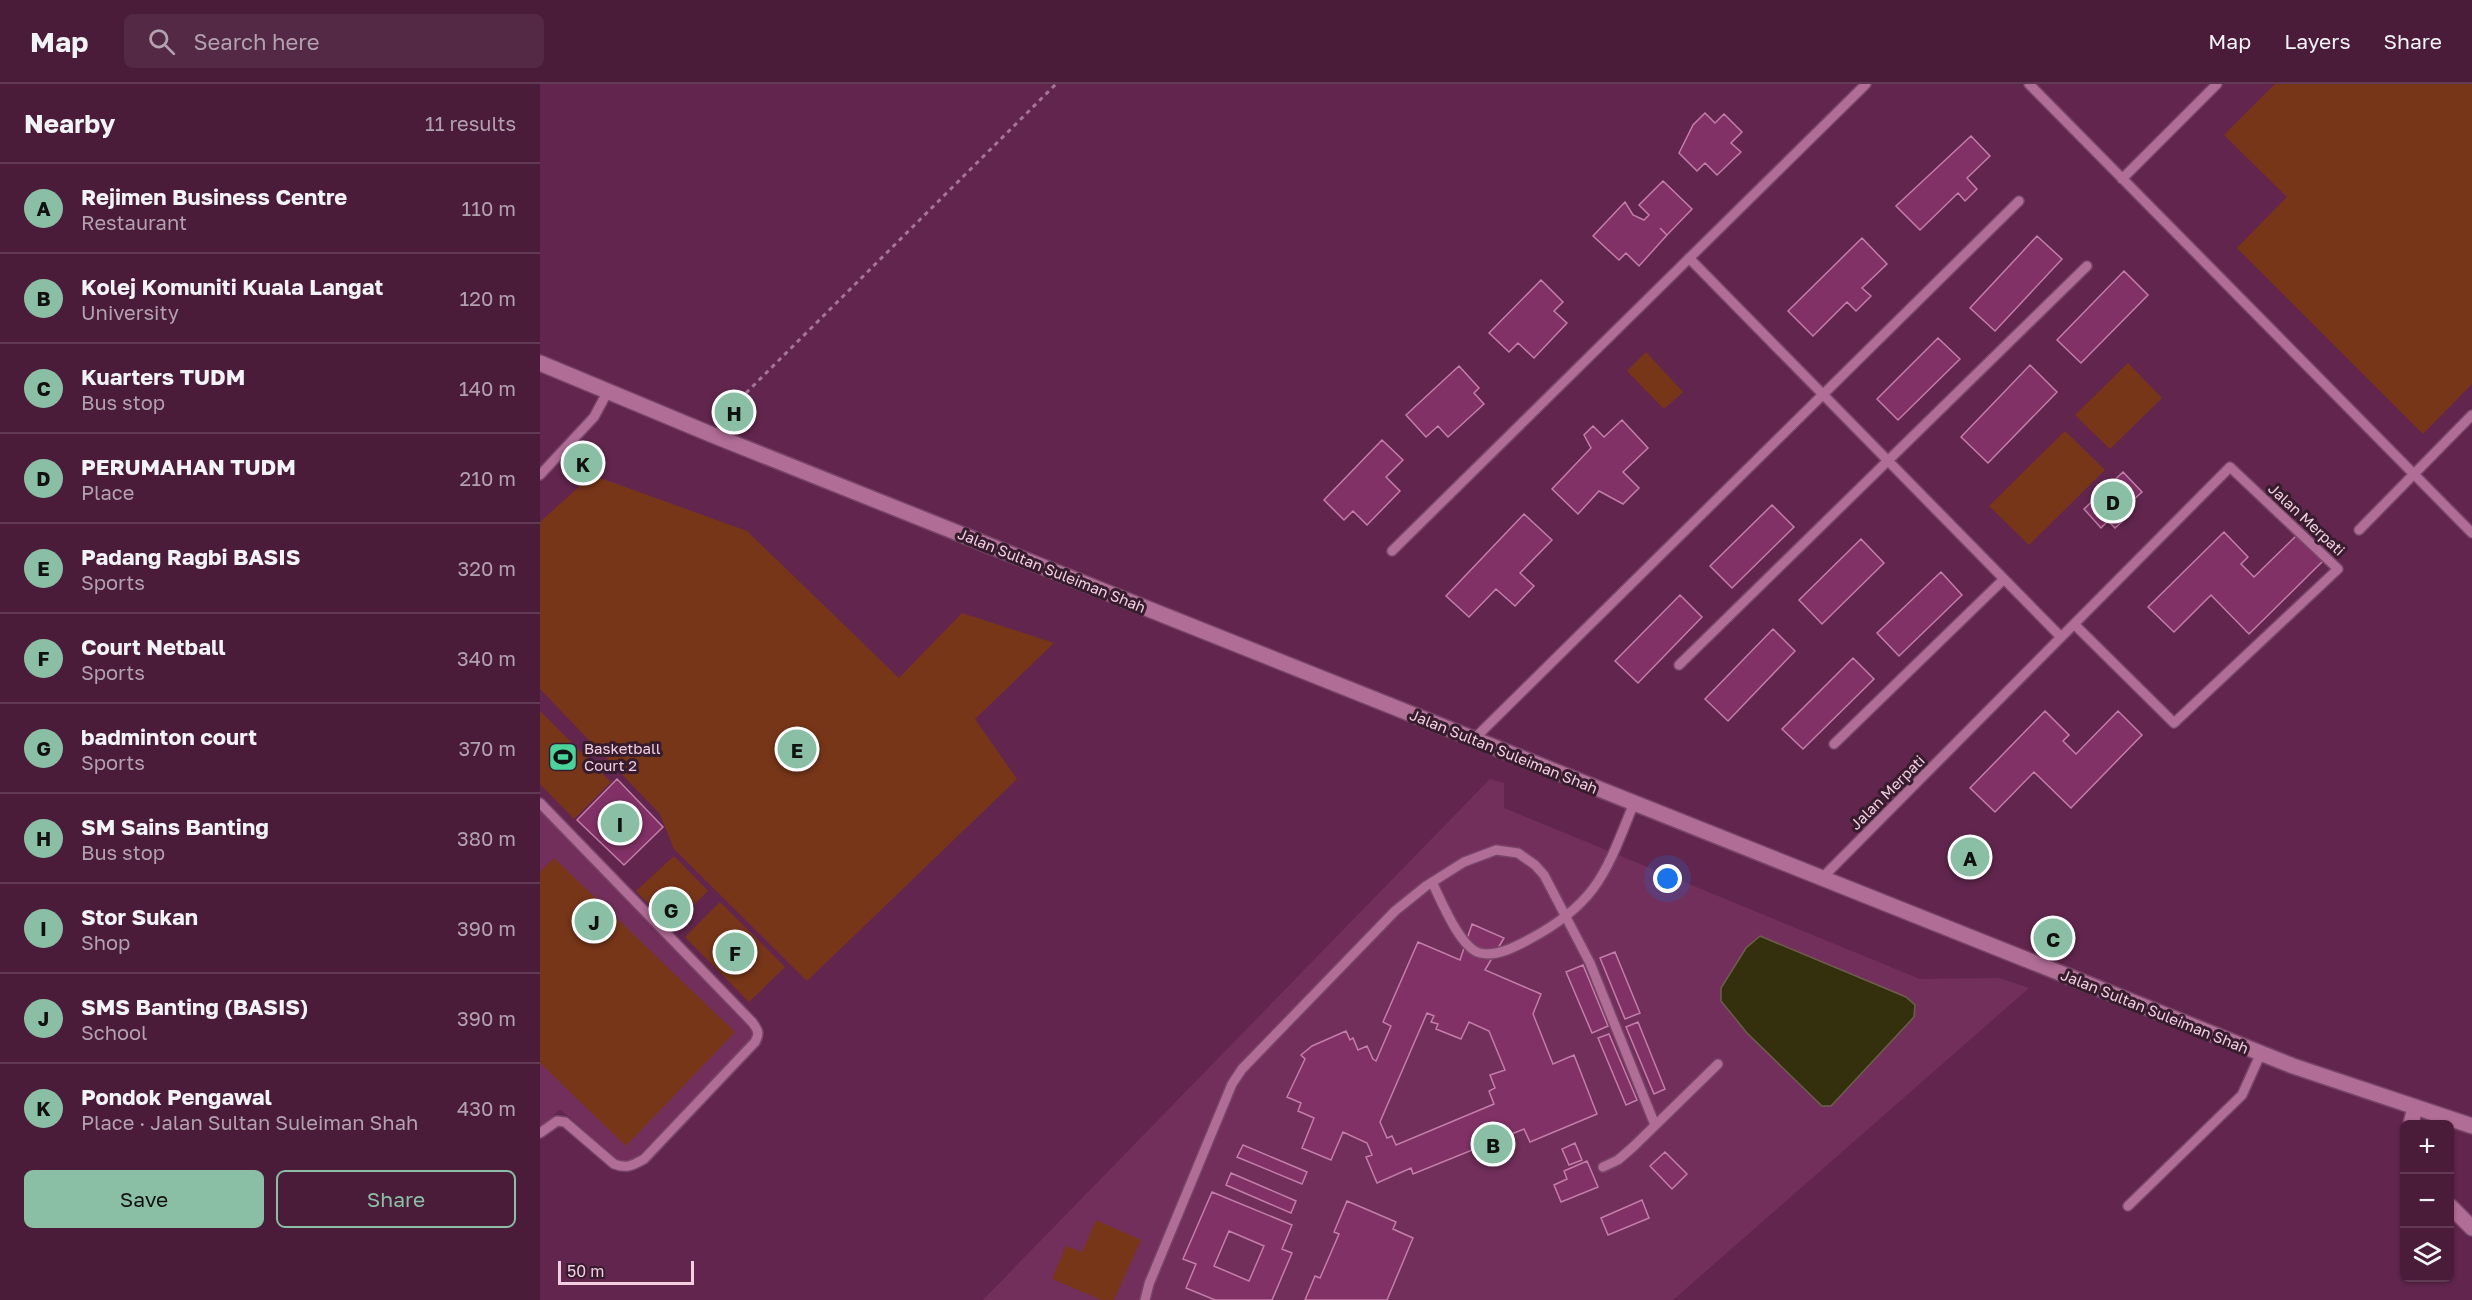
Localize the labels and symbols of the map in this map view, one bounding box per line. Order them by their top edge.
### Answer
pin: H [714,390,754,434]
pin: K [564,440,603,485]
pin: D [2094,478,2132,524]
street label: Jalan Merpati [2265,479,2349,559]
street label: Jalan Sultan Suleiman Shah [955,524,1149,616]
street label: Jalan Sultan Suleiman Shah [1407,705,1601,797]
pin: E [778,726,816,772]
place label: Basketball Court 2 [584,739,661,774]
sports icon: Basketball Court 2 [547,741,579,773]
street label: Jalan Merpati [1846,751,1928,833]
pin: I [600,800,640,846]
pin: A [1950,834,1990,880]
your location [1653,864,1682,893]
pin: G [652,886,690,932]
pin: J [574,898,614,944]
pin: C [2034,916,2072,960]
pin: F [716,930,754,974]
street label: Jalan Sultan Suleiman Shah [2058,965,2252,1057]
pin: B [1474,1122,1512,1166]
scale bar [558,1258,694,1286]

